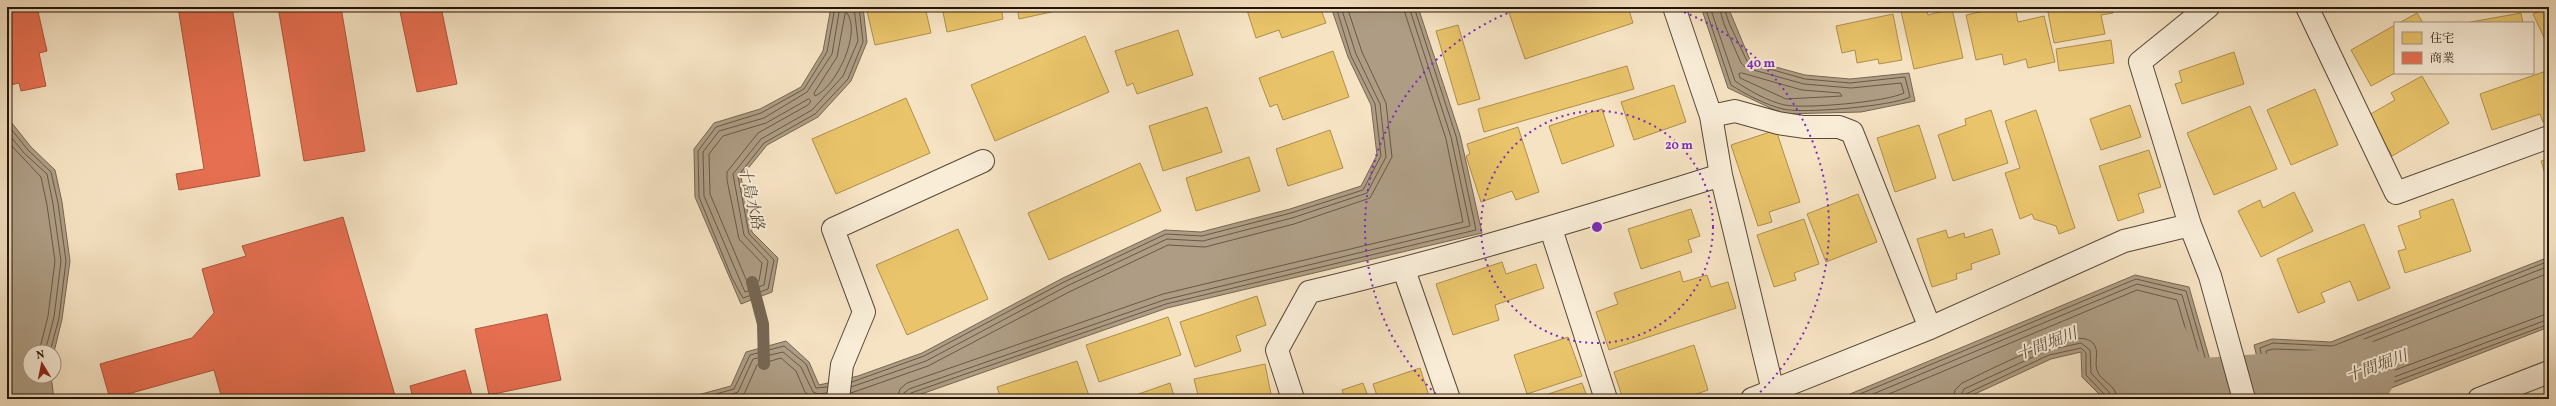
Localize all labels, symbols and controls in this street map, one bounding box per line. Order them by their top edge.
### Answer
legend [2394,22,2534,74]
text: 住宅 [2430,31,2454,47]
text: 商業 [2430,51,2454,67]
text: 40 m [1747,56,1776,72]
text: 20 m [1665,138,1693,154]
water label: 十島水路 [732,164,768,233]
centre of rings [1590,220,1604,234]
water label: 十間堀川 [2013,323,2083,367]
north arrow [22,344,62,384]
water label: 十間堀川 [2343,345,2413,388]
text: N [35,348,46,364]

